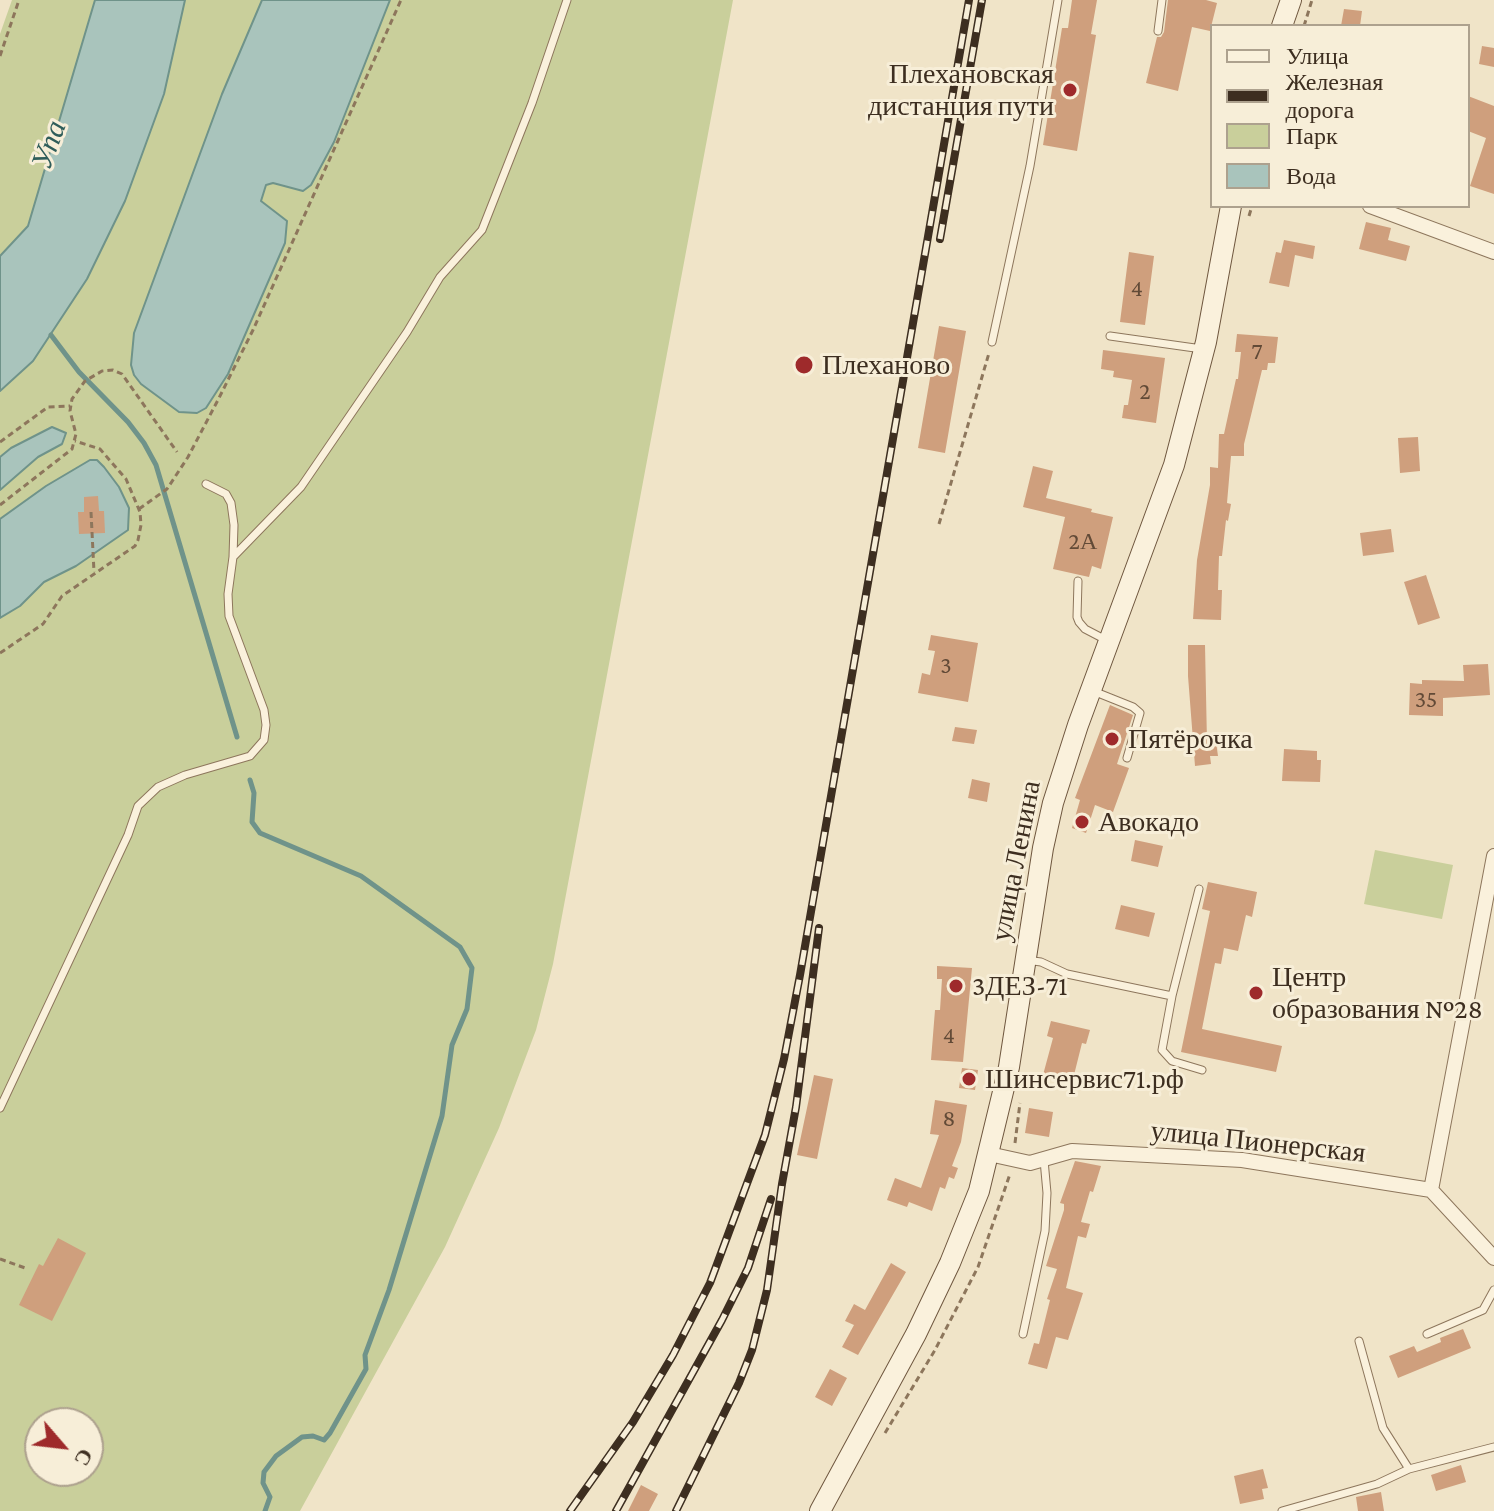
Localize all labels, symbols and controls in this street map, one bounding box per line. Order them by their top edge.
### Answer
legend [1210,24,1470,208]
text: Улица [1286,42,1349,69]
place label: Плехановская дистанция пути [868,57,1054,123]
text: Железная дорога [1285,68,1383,123]
marker: Плехановская дистанция пути [1061,81,1079,99]
water label: Упа [24,116,74,174]
text: Парк [1286,122,1338,149]
text: Вода [1286,162,1336,189]
house number: 4 [1131,275,1143,303]
house number: 7 [1251,338,1263,366]
place label: Плеханово [822,348,950,382]
marker: Плеханово [793,354,815,376]
house number: 2 [1139,378,1151,406]
house number: 2А [1069,528,1097,556]
house number: 3 [940,652,952,680]
house number: 35 [1415,686,1437,714]
place label: Пятёрочка [1128,722,1253,756]
marker: Пятёрочка [1103,730,1121,748]
street label: улица Ленина [984,778,1048,944]
place label: Авокадо [1098,805,1199,839]
marker: Авокадо [1073,813,1091,831]
place label: Центр образования №28 [1272,960,1483,1026]
place label: 3ДЕЗ-71 [972,969,1068,1003]
marker: 3ДЕЗ-71 [947,977,965,995]
marker: Центр образования №28 [1247,984,1265,1002]
house number: 4 [943,1022,955,1050]
place label: Шинсервис71.рф [985,1062,1184,1096]
marker: Шинсервис71.рф [960,1070,978,1088]
house number: 8 [943,1105,955,1133]
street label: улица Пионерская [1149,1114,1367,1170]
north arrow [24,1407,104,1487]
text: С [69,1445,99,1470]

